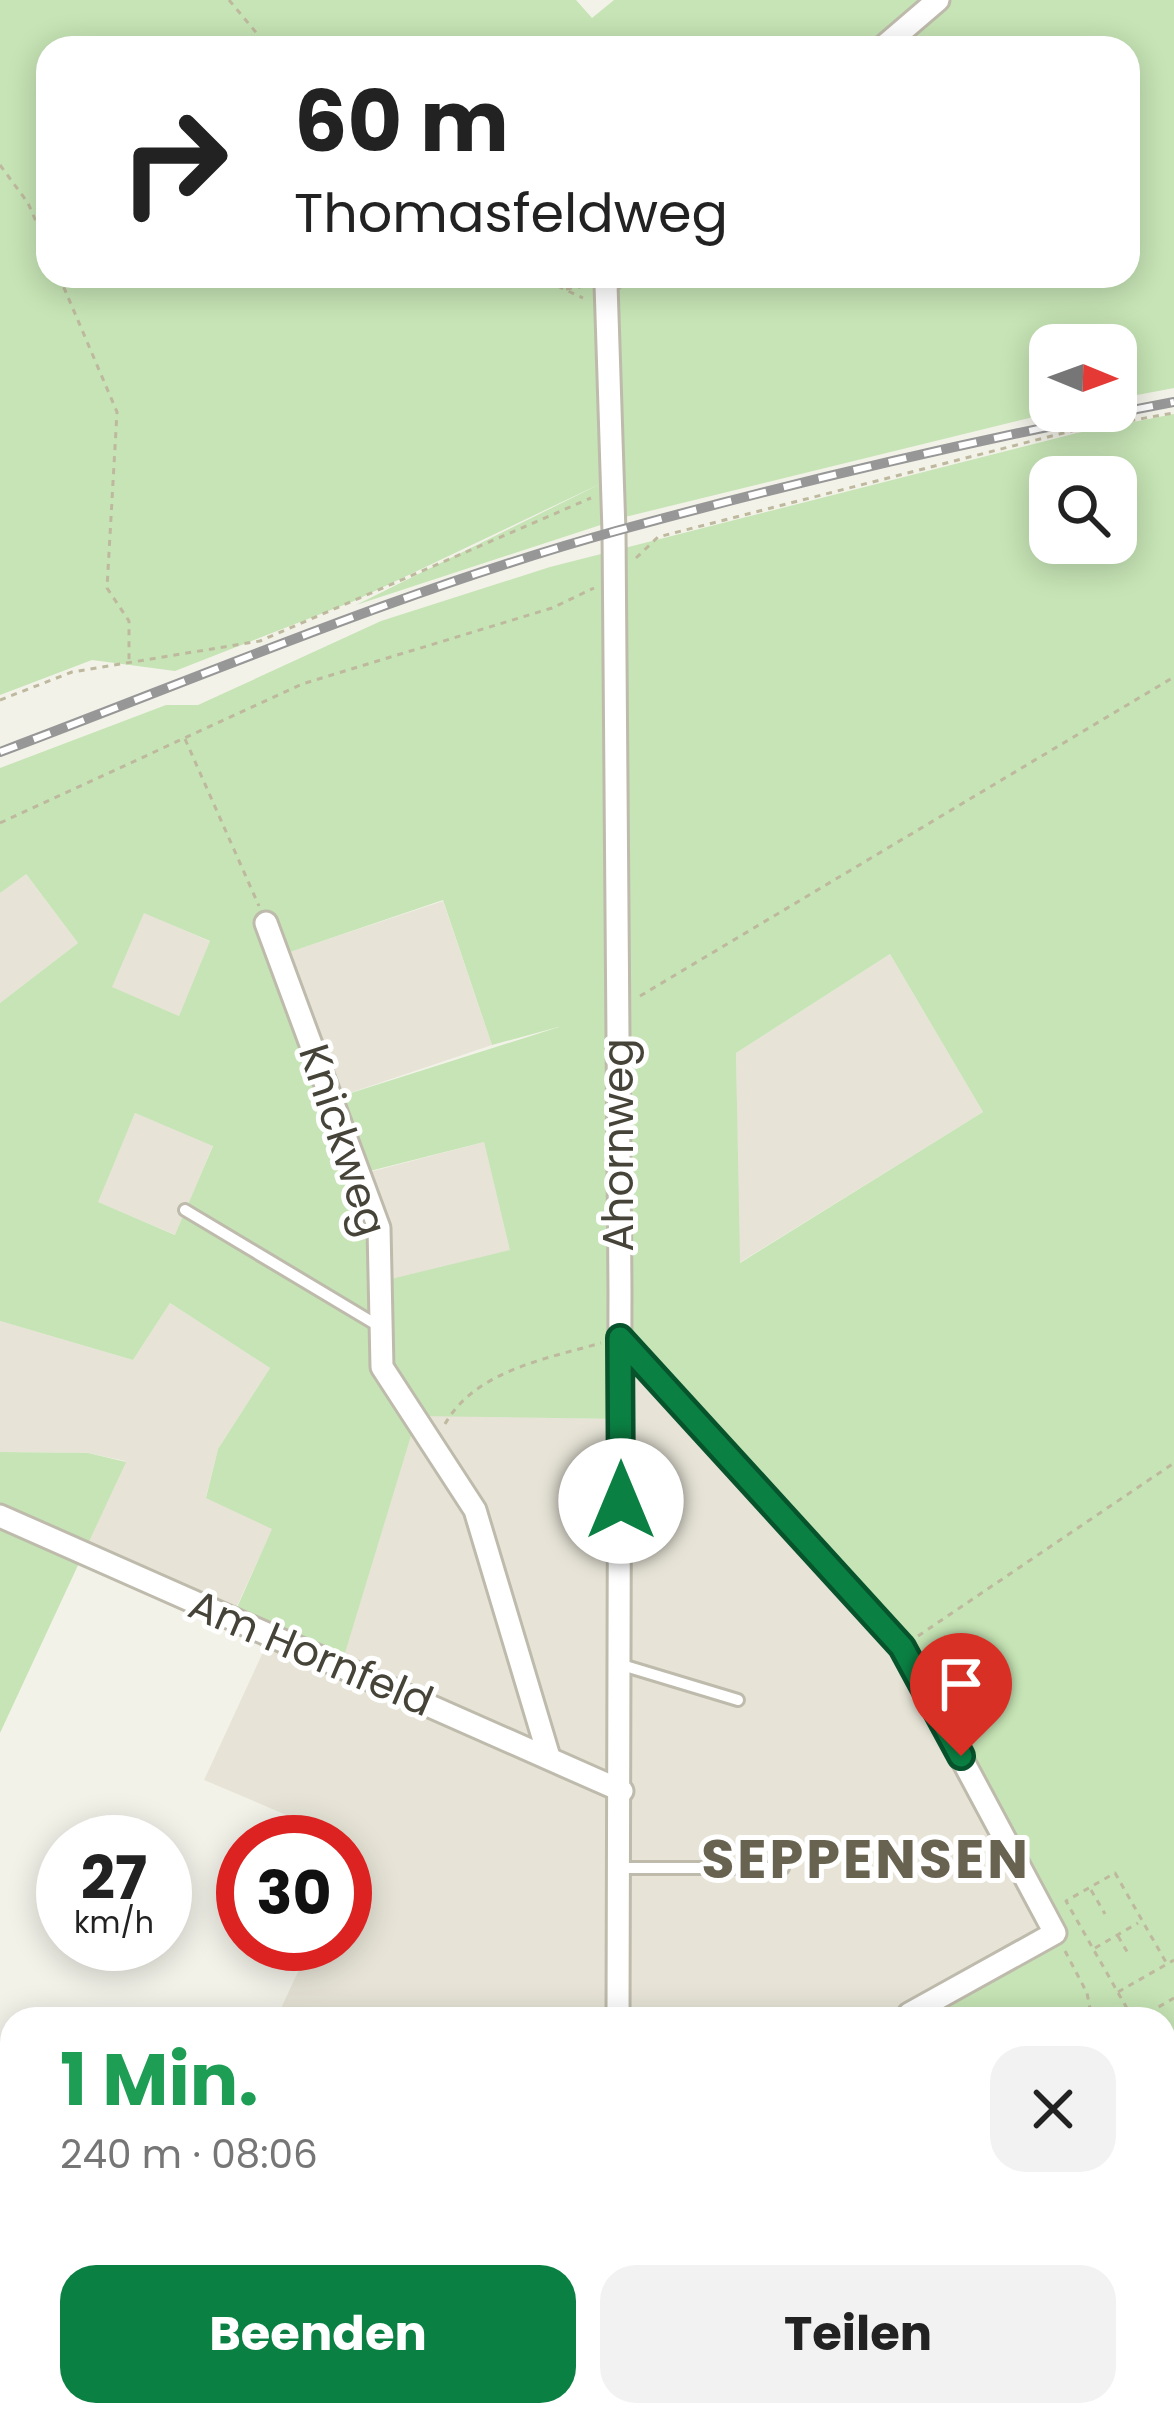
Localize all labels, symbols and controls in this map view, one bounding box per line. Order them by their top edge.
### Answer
text: 60 m [294,63,509,180]
icon: right [96,84,252,240]
text: Thomasfeldweg [294,175,728,251]
north arrow [1029,324,1137,432]
map controls [1029,324,1137,564]
button: search [1029,456,1137,564]
street label: Knickweg [284,1037,402,1243]
street label: Ahornweg [589,1038,648,1252]
position arrow [558,1438,684,1564]
street label: Am Hornfeld [180,1575,442,1731]
pin [910,1633,1012,1756]
icon: arrive [928,1651,994,1717]
speed limit sign: 30 [216,1815,372,1971]
district label: SEPPENSEN [701,1821,1031,1897]
text: 27 [81,1836,147,1920]
text: km/h [74,1901,154,1944]
text: 1 Min. [60,2029,259,2130]
button: close [990,2046,1116,2172]
text: 240 m · 08:06 [60,2127,318,2182]
button: Beenden [60,2265,576,2403]
button: Teilen [600,2265,1116,2403]

